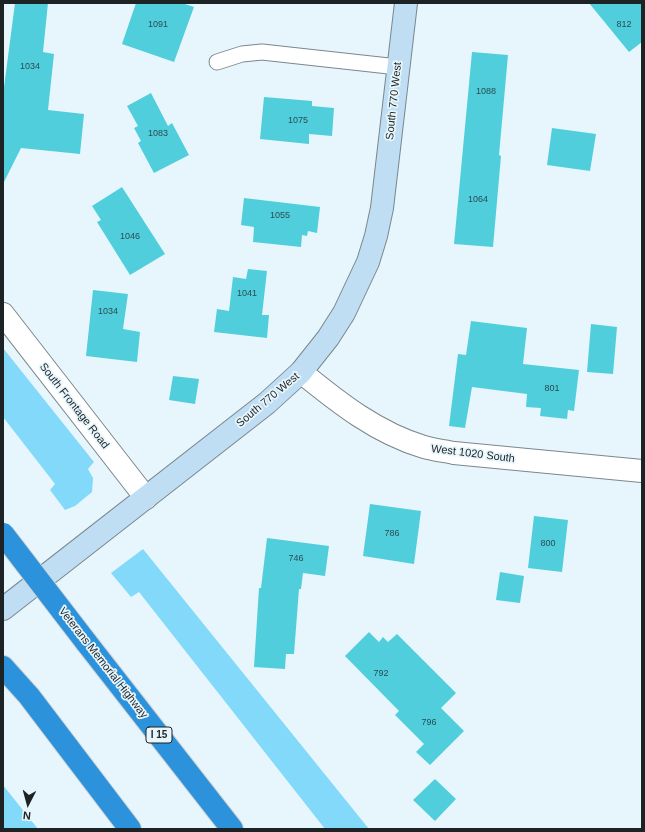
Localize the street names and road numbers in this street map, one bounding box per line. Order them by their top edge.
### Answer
street label: South 770 West [383,61,405,141]
street label: South Frontage Road [36,360,112,452]
street label: South 770 West [234,370,302,430]
street label: West 1020 South [430,442,516,466]
street label: Veterans Memorial Highway [56,605,150,721]
road number: I 15 [146,727,172,743]

